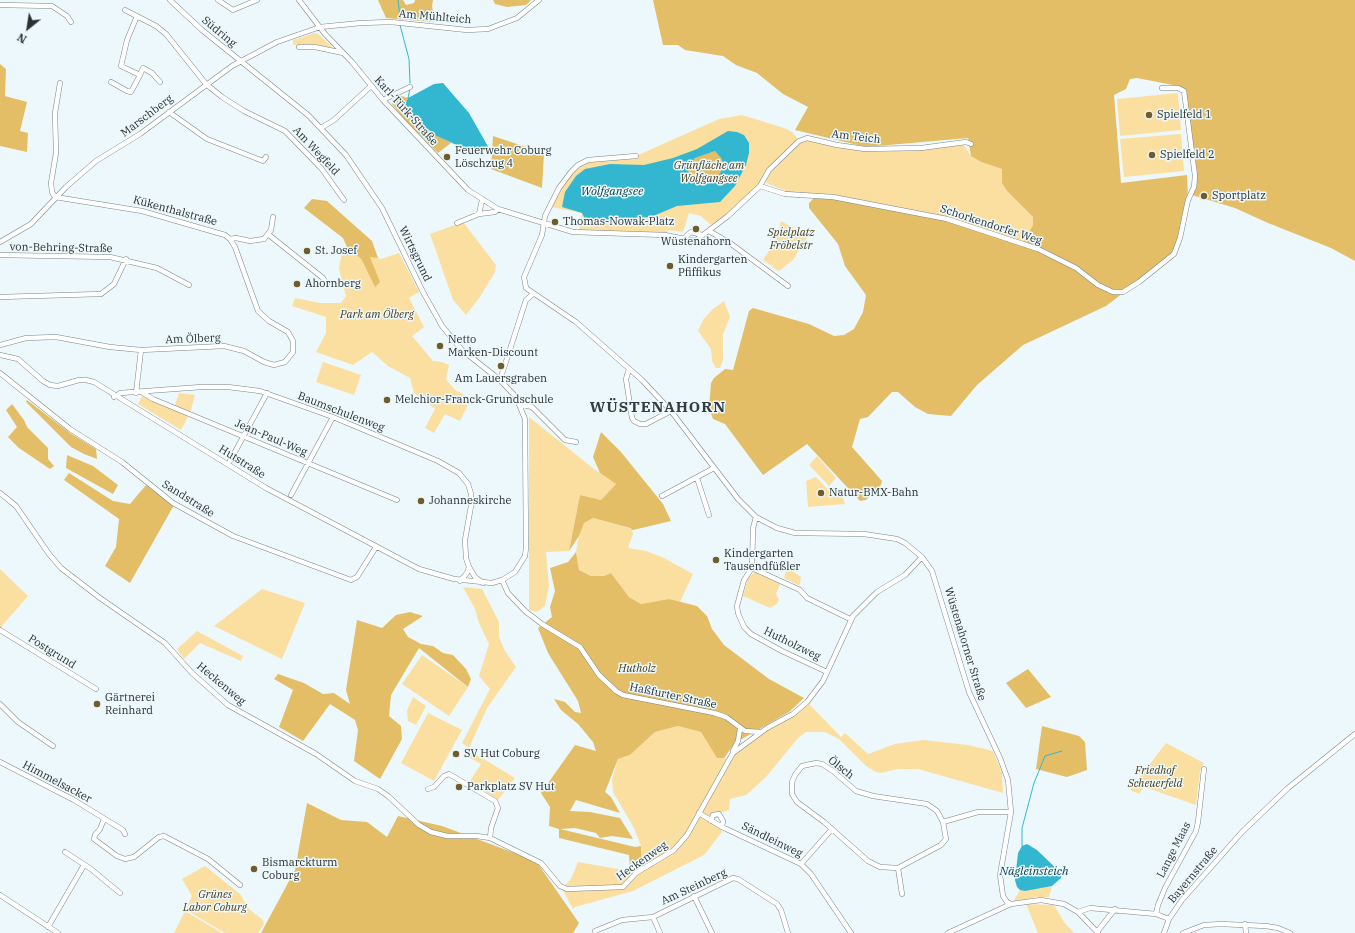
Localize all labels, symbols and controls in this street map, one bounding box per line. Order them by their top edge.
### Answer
street label: Am Mühlteich [398,7,472,27]
north arrow [8,8,48,48]
street label: Südring [199,14,239,50]
text: N [15,30,29,47]
street label: Karl-Türk-Straße [371,74,441,148]
street label: Marschberg [118,92,176,140]
place label: Spielfeld 1 [1157,108,1212,122]
marker: Spielfeld 1 [1144,110,1154,120]
street label: Am Wegfeld [290,124,342,178]
street label: Am Teich [831,127,881,147]
place label: Feuerwehr Coburg Löschzug 4 [455,144,551,170]
place label: Spielfeld 2 [1160,148,1215,162]
marker: Spielfeld 2 [1147,150,1157,160]
marker: Feuerwehr Coburg Löschzug 4 [442,152,452,162]
park label: Grünfläche am Wolfgangsee [674,159,744,185]
water label: Wolfgangsee [581,185,643,199]
place label: Sportplatz [1212,189,1266,203]
marker: Sportplatz [1199,191,1209,201]
street label: Kükenthalstraße [131,193,219,229]
street label: Schorkendorfer Weg [938,202,1044,248]
place label: Thomas-Nowak-Platz [563,215,674,229]
marker: Thomas-Nowak-Platz [550,217,560,227]
street label: Wirtsgrund [396,224,434,284]
marker: Wüstenahorn [691,224,701,234]
park label: Spielplatz Fröbelstr [768,226,814,252]
place label: Wüstenahorn [661,235,731,249]
street label: von-Behring-Straße [9,241,113,255]
place label: St. Josef [315,244,357,258]
marker: St. Josef [302,246,312,256]
place label: Kindergarten Pfiffikus [678,253,747,279]
marker: Kindergarten Pfiffikus [665,261,675,271]
place label: Ahornberg [305,277,361,291]
marker: Ahornberg [292,279,302,289]
park label: Park am Ölberg [340,308,414,322]
street label: Am Ölberg [165,331,221,347]
place label: Netto Marken-Discount [448,333,538,359]
marker: Netto Marken-Discount [435,341,445,351]
marker: Am Lauersgraben [496,361,506,371]
place label: Am Lauersgraben [455,372,547,386]
street label: Baumschulenweg [296,389,386,435]
place label: Melchior-Franck-Grundschule [395,393,553,407]
marker: Melchior-Franck-Grundschule [382,395,392,405]
district label: WÜSTENAHORN [590,399,726,417]
street label: Jean-Paul-Weg [233,417,309,459]
street label: Hutstraße [216,443,268,481]
street label: Sandstraße [159,478,217,520]
place label: Natur-BMX-Bahn [829,486,919,500]
marker: Natur-BMX-Bahn [816,488,826,498]
place label: Johanneskirche [429,494,512,508]
marker: Johanneskirche [416,496,426,506]
place label: Kindergarten Tausendfüßler [724,547,800,573]
marker: Kindergarten Tausendfüßler [711,555,721,565]
street label: Wüstenahorner Straße [941,586,989,702]
street label: Hutholzweg [761,625,823,663]
street label: Postgrund [26,632,78,672]
street label: Heckenweg [194,660,248,708]
park label: Hutholz [618,662,656,676]
street label: Haßfurter Straße [628,680,718,712]
place label: Gärtnerei Reinhard [105,691,155,717]
marker: Gärtnerei Reinhard [92,699,102,709]
place label: SV Hut Coburg [464,747,540,761]
marker: SV Hut Coburg [451,749,461,759]
street label: Ölsch [825,754,857,782]
street label: Himmelsacker [20,758,94,806]
park label: Friedhof Scheuerfeld [1128,764,1182,790]
place label: Parkplatz SV Hut [467,780,555,794]
marker: Parkplatz SV Hut [454,782,464,792]
street label: Sändleinweg [739,820,805,860]
street label: Lange Maas [1154,820,1194,880]
street label: Heckenweg [614,838,670,884]
street label: Bayernstraße [1166,844,1220,906]
place label: Bismarckturm Coburg [262,856,338,882]
marker: Bismarckturm Coburg [249,864,259,874]
water label: Nägleinsteich [1000,865,1068,879]
street label: Am Steinberg [659,866,729,908]
park label: Grünes Labor Coburg [183,888,247,914]

